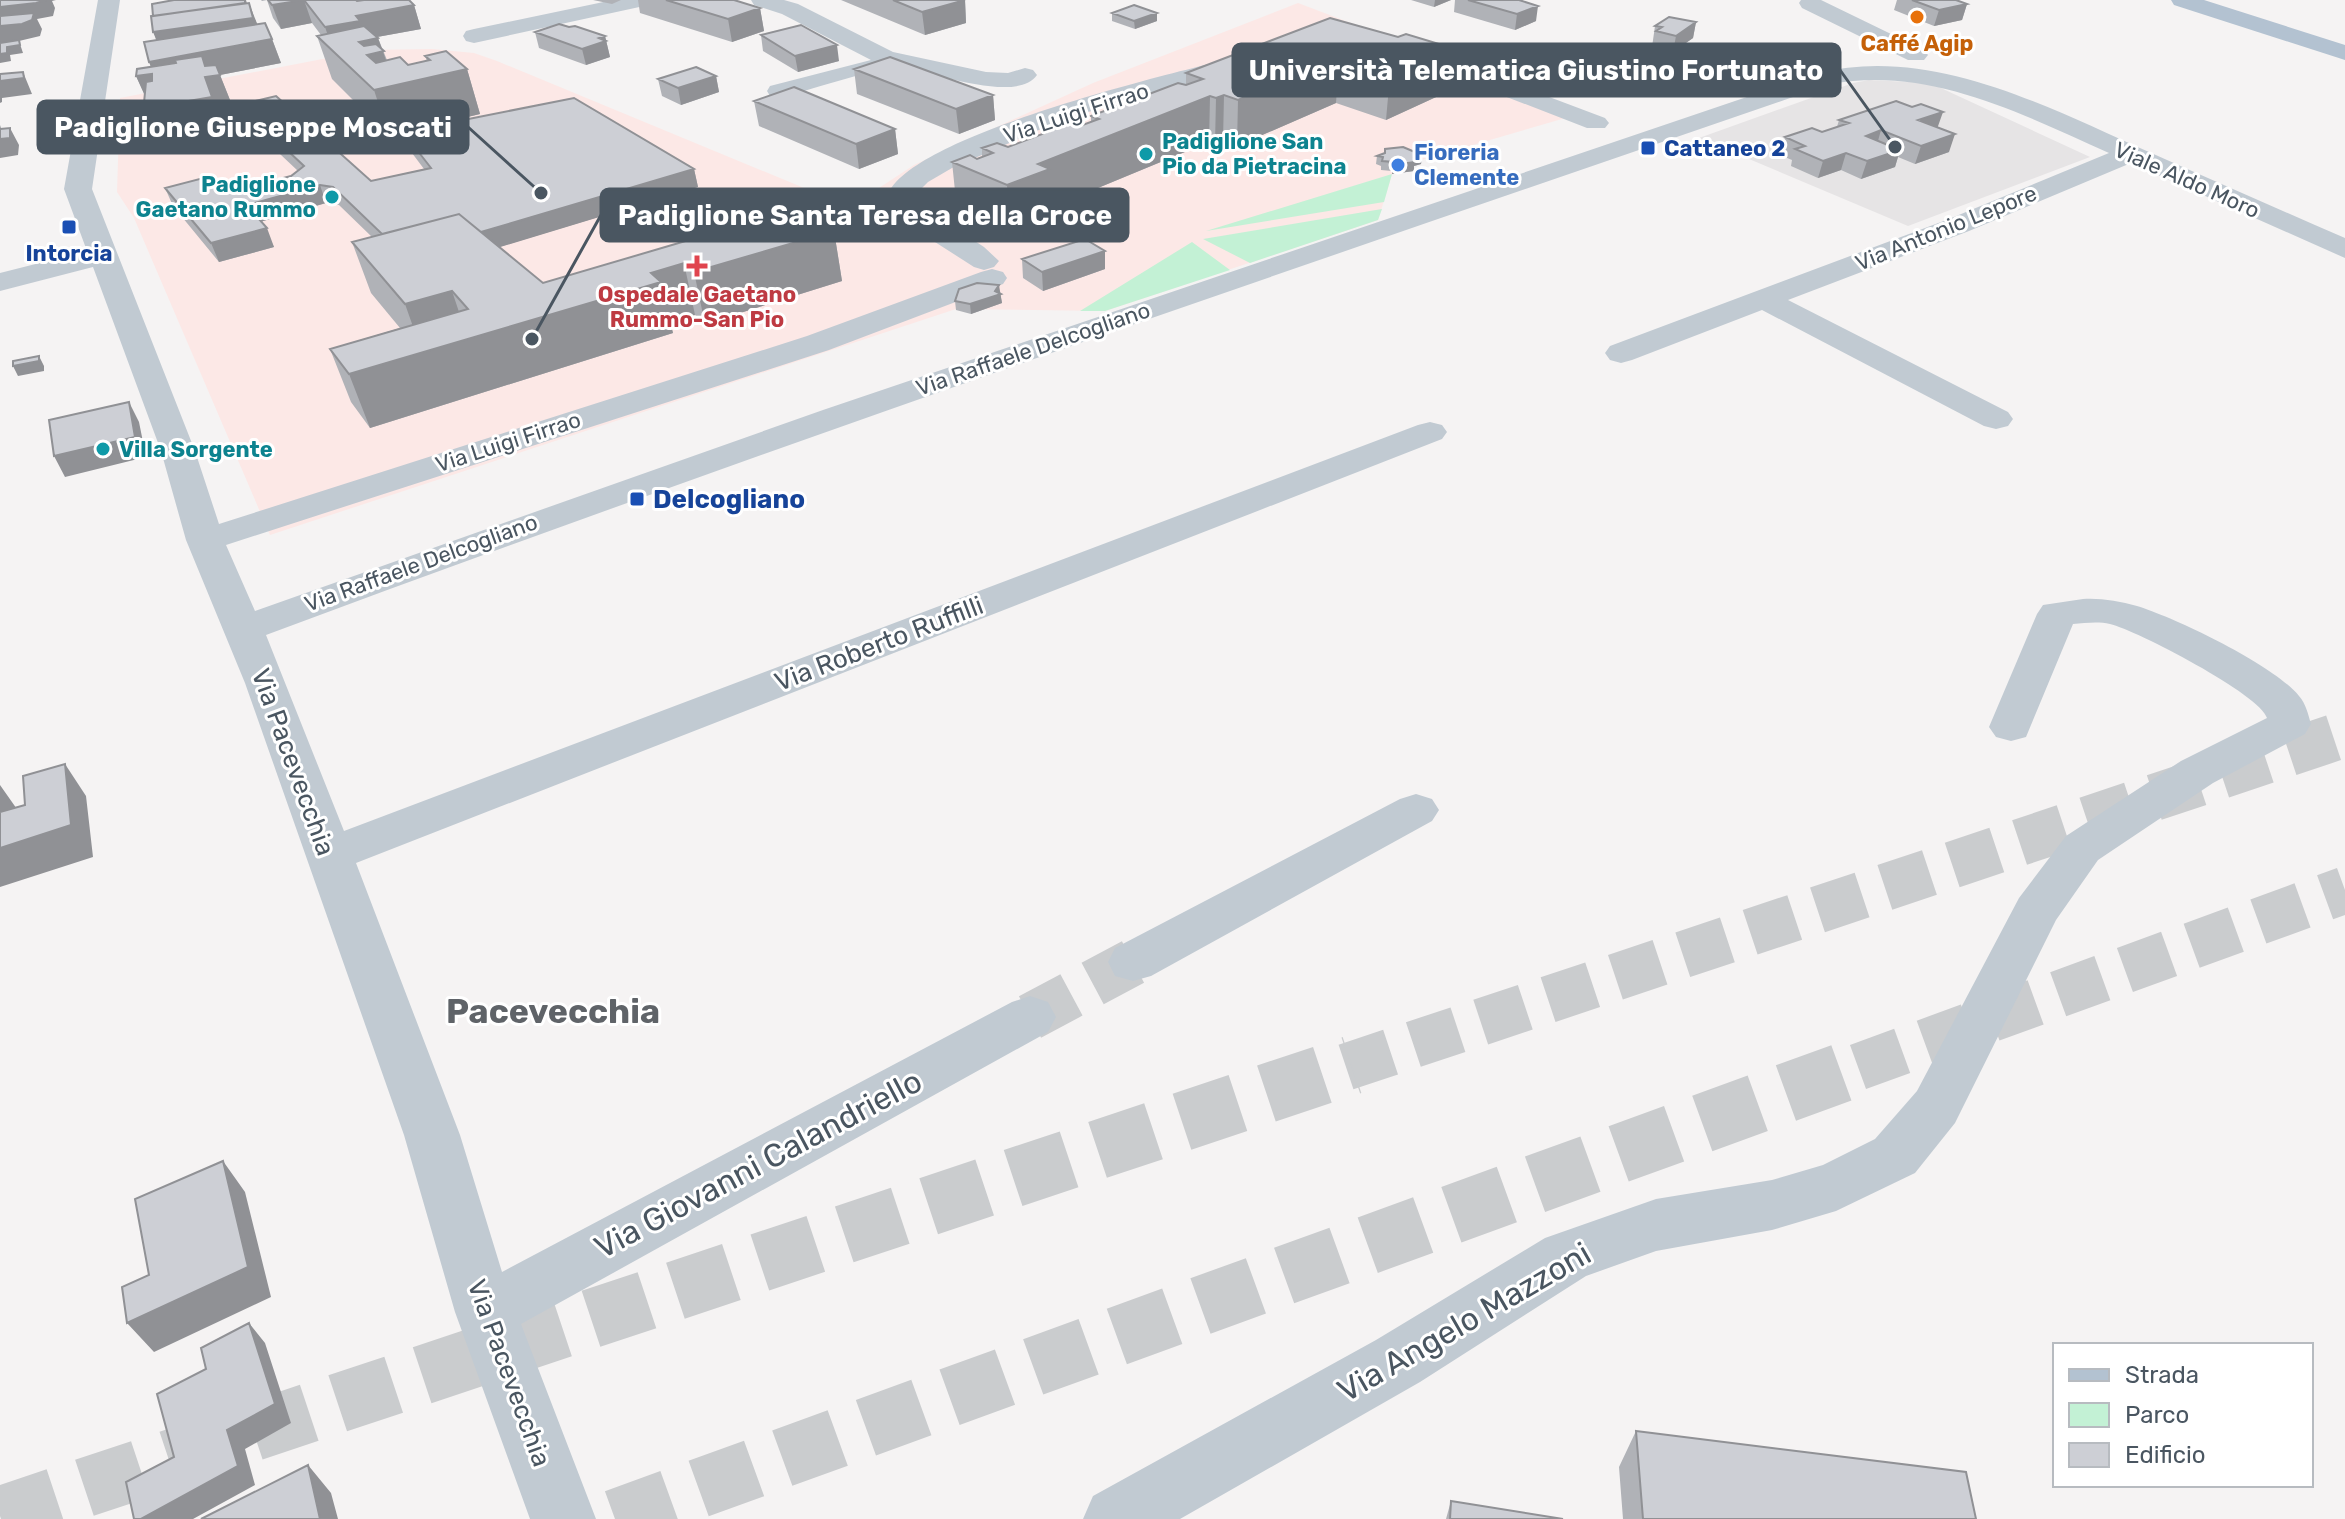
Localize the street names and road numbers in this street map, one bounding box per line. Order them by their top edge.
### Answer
street label: Via Luigi Firrao [1000,77,1152,149]
street label: Viale Aldo Moro [2110,136,2264,224]
street label: Via Antonio Lepore [1851,179,2041,277]
street label: Via Raffaele Delcogliano [912,296,1154,402]
street label: Via Luigi Firrao [432,406,584,478]
street label: Via Raffaele Delcogliano [301,508,541,618]
street label: Via Roberto Ruffilli [770,590,988,698]
street label: Via Pacevecchia [245,664,341,860]
street label: Via Giovanni Calandriello [588,1062,928,1266]
street label: Via Angelo Mazzoni [1331,1234,1597,1410]
street label: Via Pacevecchia [461,1275,557,1471]

